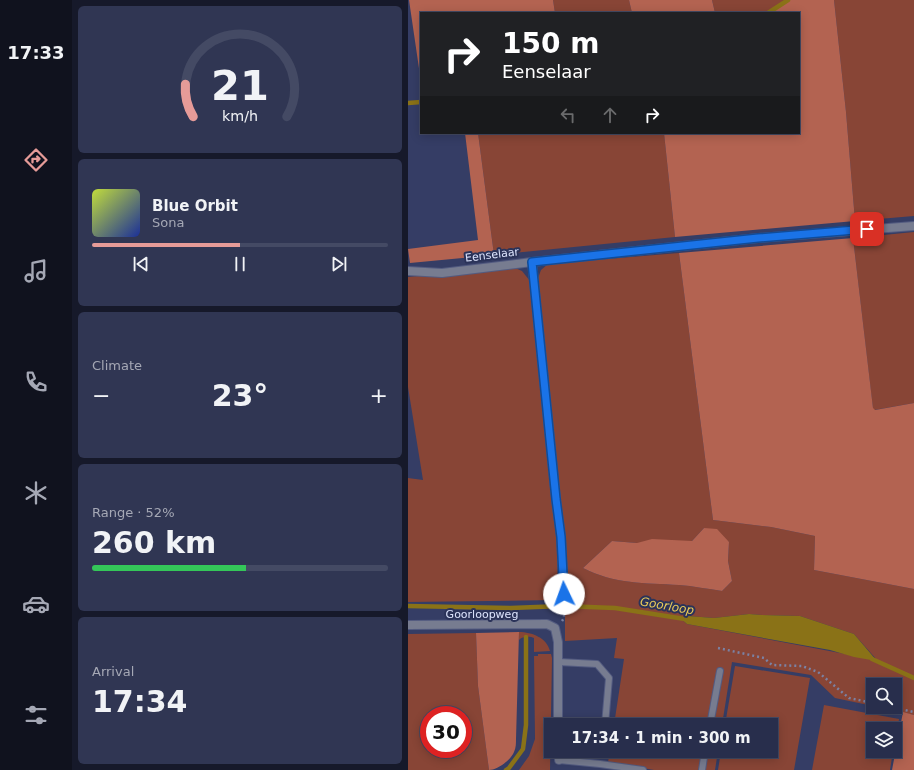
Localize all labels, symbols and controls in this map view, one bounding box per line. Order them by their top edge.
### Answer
text: 150 m [502,27,599,60]
icon: right [436,28,488,80]
text: 17:33 [7,42,65,63]
text: 21 [211,61,269,110]
text: Eenselaar [502,61,591,82]
icon: left [557,104,579,126]
icon: ahead [599,104,621,126]
icon: right [641,104,663,126]
text: km/h [222,108,258,124]
icon: directions [22,146,50,174]
text: Blue Orbit [152,197,238,215]
pin [850,212,884,246]
text: Sona [152,215,184,230]
icon: arrive [856,218,878,240]
street label: Eenselaar [464,245,520,265]
icon: previous [130,253,152,275]
icon: pause [229,253,251,275]
icon: next [328,253,350,275]
icon: music [22,257,50,285]
text: Climate [92,358,142,373]
icon: phone [22,368,50,396]
text: 23° [212,378,268,413]
text: − [92,383,110,408]
text: + [370,383,388,408]
icon: climate [22,479,50,507]
text: Range · 52% [92,505,175,520]
text: 260 km [92,525,216,560]
position arrow [543,573,585,615]
icon: car [22,590,50,618]
water label: Goorloop [639,594,695,618]
street label: Goorloopweg [446,608,518,621]
text: Arrival [92,664,134,679]
map controls [866,678,902,758]
button: search [866,678,902,714]
text: 17:34 [92,684,188,719]
icon: filters [22,701,50,729]
speed limit sign: 30 [420,706,472,758]
button: layers [866,722,902,758]
text: 17:34 · 1 min · 300 m [571,729,751,747]

